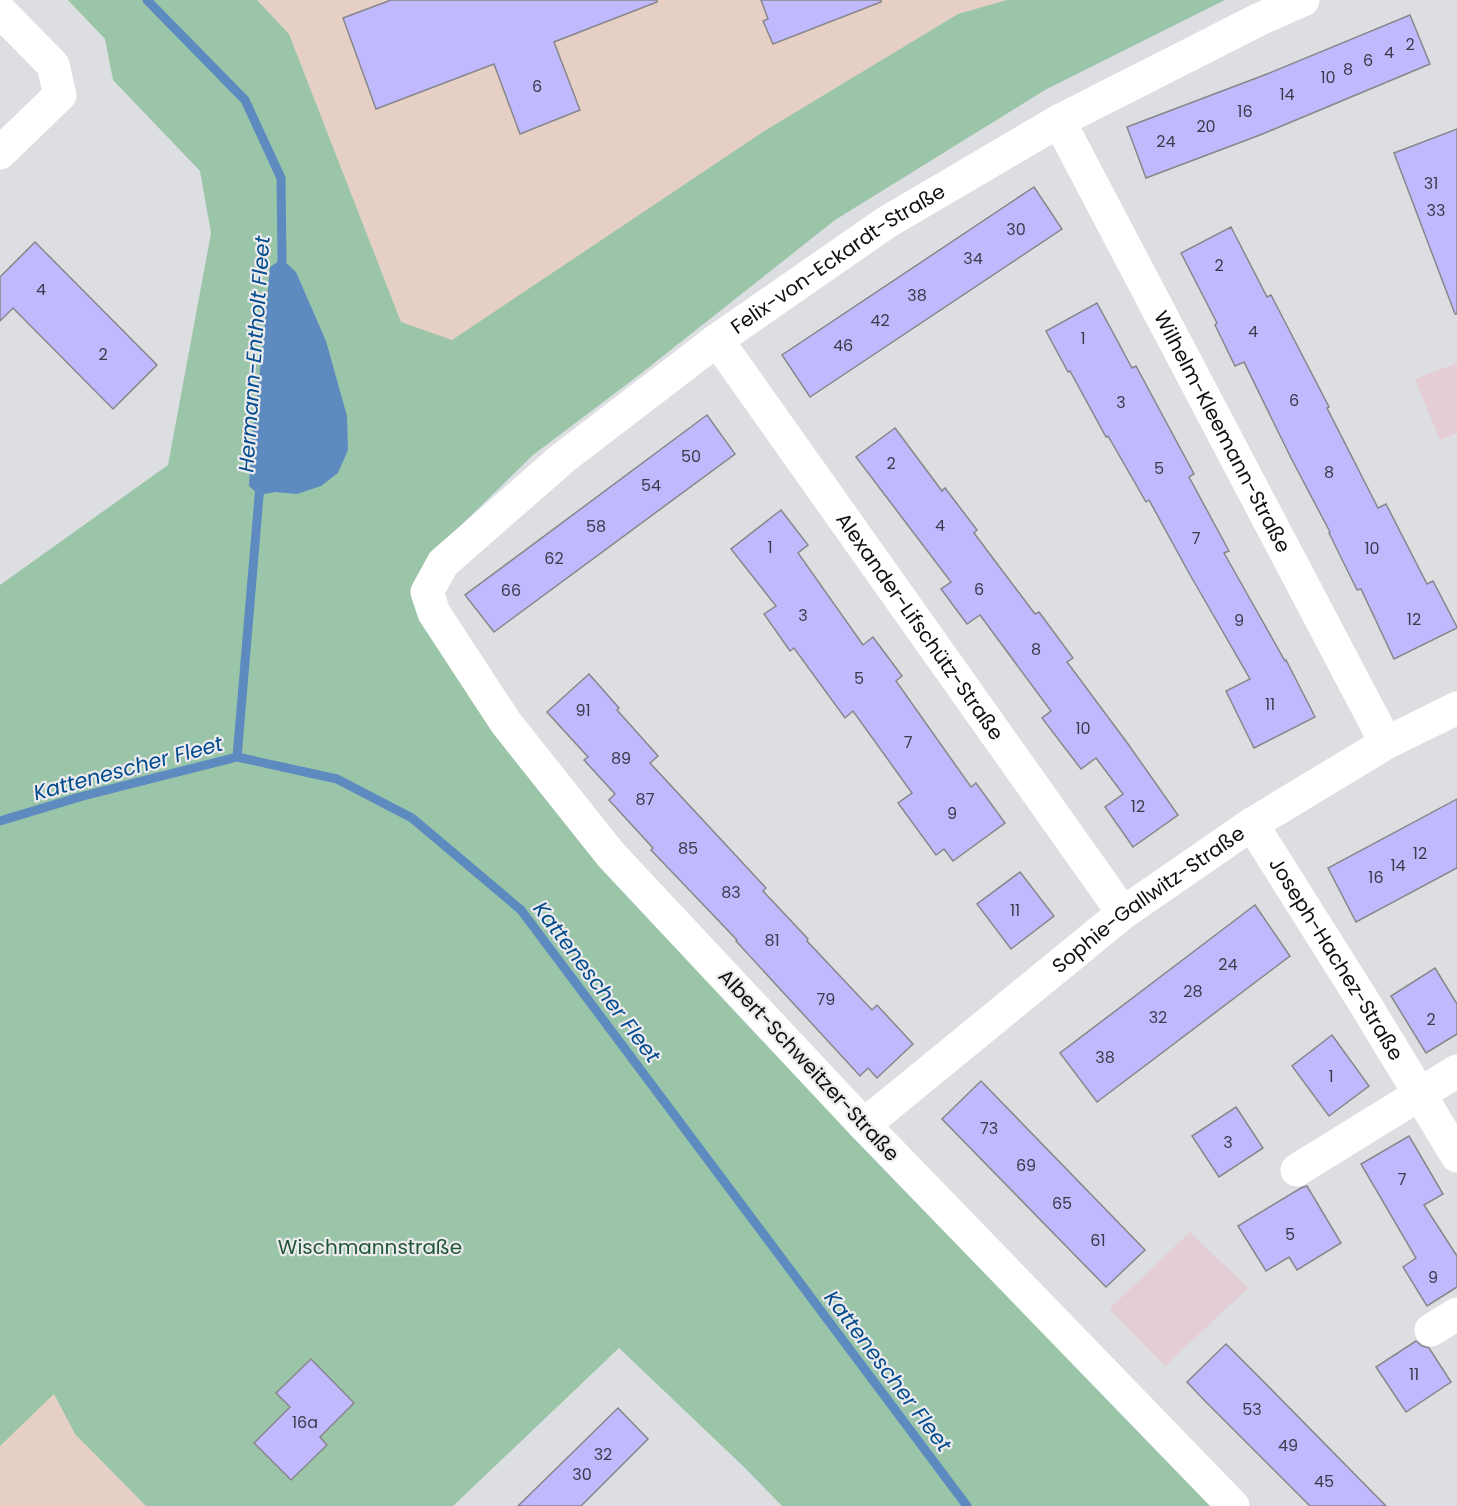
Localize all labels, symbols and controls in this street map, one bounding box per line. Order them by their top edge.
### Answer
house number: 2 [1405,33,1415,56]
house number: 4 [1384,41,1394,64]
house number: 6 [1363,49,1373,72]
house number: 8 [1343,58,1353,81]
house number: 10 [1320,66,1336,89]
house number: 6 [532,75,542,98]
house number: 14 [1279,83,1295,106]
house number: 16 [1237,100,1253,123]
house number: 20 [1196,115,1216,138]
house number: 24 [1156,130,1176,153]
house number: 31 [1424,172,1438,195]
street label: Felix-von-Eckardt-Straße [725,177,950,340]
house number: 33 [1427,199,1445,222]
house number: 30 [1006,218,1026,241]
water label: Hermann-Entholt Fleet [231,234,277,473]
house number: 34 [963,247,983,270]
house number: 2 [1214,254,1224,277]
house number: 4 [36,278,46,301]
house number: 38 [907,284,927,307]
street label: Wilhelm-Kleemann-Straße [1147,306,1297,558]
house number: 42 [870,309,890,332]
house number: 4 [1248,320,1258,343]
house number: 1 [1080,327,1086,350]
house number: 46 [833,334,853,357]
house number: 2 [98,343,108,366]
house number: 6 [1289,389,1299,412]
house number: 3 [1116,391,1126,414]
house number: 50 [681,445,701,468]
house number: 2 [886,452,896,475]
house number: 5 [1154,457,1164,480]
house number: 8 [1324,461,1334,484]
house number: 54 [641,474,661,497]
street label: Alexander-Lifschütz-Straße [830,507,1010,746]
house number: 4 [935,514,945,537]
house number: 58 [586,515,606,538]
house number: 7 [1192,527,1201,550]
house number: 1 [767,536,773,559]
house number: 10 [1364,537,1380,560]
house number: 62 [544,547,564,570]
house number: 6 [974,578,984,601]
house number: 66 [501,579,521,602]
house number: 3 [798,604,808,627]
house number: 12 [1407,608,1421,631]
house number: 9 [1234,609,1244,632]
house number: 8 [1031,638,1041,661]
house number: 5 [854,667,864,690]
house number: 11 [1265,693,1275,716]
house number: 91 [575,699,591,722]
house number: 10 [1075,717,1091,740]
water label: Kattenescher Fleet [30,729,226,807]
house number: 7 [904,731,913,754]
house number: 89 [611,747,631,770]
house number: 87 [636,788,655,811]
house number: 12 [1131,795,1145,818]
house number: 9 [947,802,957,825]
street label: Sophie-Gallwitz-Straße [1046,819,1250,980]
house number: 85 [678,837,698,860]
house number: 12 [1413,842,1427,865]
street label: Joseph-Hachez-Straße [1262,852,1410,1066]
house number: 14 [1390,854,1406,877]
house number: 16 [1368,866,1384,889]
house number: 83 [721,881,741,904]
water label: Kattenescher Fleet [527,895,668,1069]
house number: 11 [1010,899,1020,922]
house number: 81 [764,929,780,952]
house number: 24 [1218,953,1238,976]
street label: Albert-Schweitzer-Straße [712,963,906,1167]
house number: 28 [1183,980,1203,1003]
house number: 79 [817,988,835,1011]
house number: 32 [1149,1006,1167,1029]
house number: 2 [1426,1008,1436,1031]
house number: 38 [1095,1046,1115,1069]
house number: 1 [1328,1065,1334,1088]
house number: 73 [980,1117,998,1140]
house number: 3 [1223,1131,1233,1154]
house number: 69 [1016,1154,1036,1177]
house number: 7 [1398,1168,1407,1191]
house number: 65 [1052,1192,1072,1215]
house number: 5 [1285,1223,1295,1246]
house number: 61 [1090,1229,1106,1252]
park label: Wischmannstraße [278,1233,462,1261]
house number: 9 [1428,1266,1438,1289]
water label: Kattenescher Fleet [818,1284,959,1458]
house number: 11 [1409,1363,1419,1386]
house number: 53 [1242,1398,1262,1421]
house number: 16a [292,1411,318,1434]
house number: 49 [1278,1434,1298,1457]
house number: 32 [594,1443,612,1466]
house number: 30 [572,1463,592,1486]
house number: 45 [1314,1470,1334,1493]

